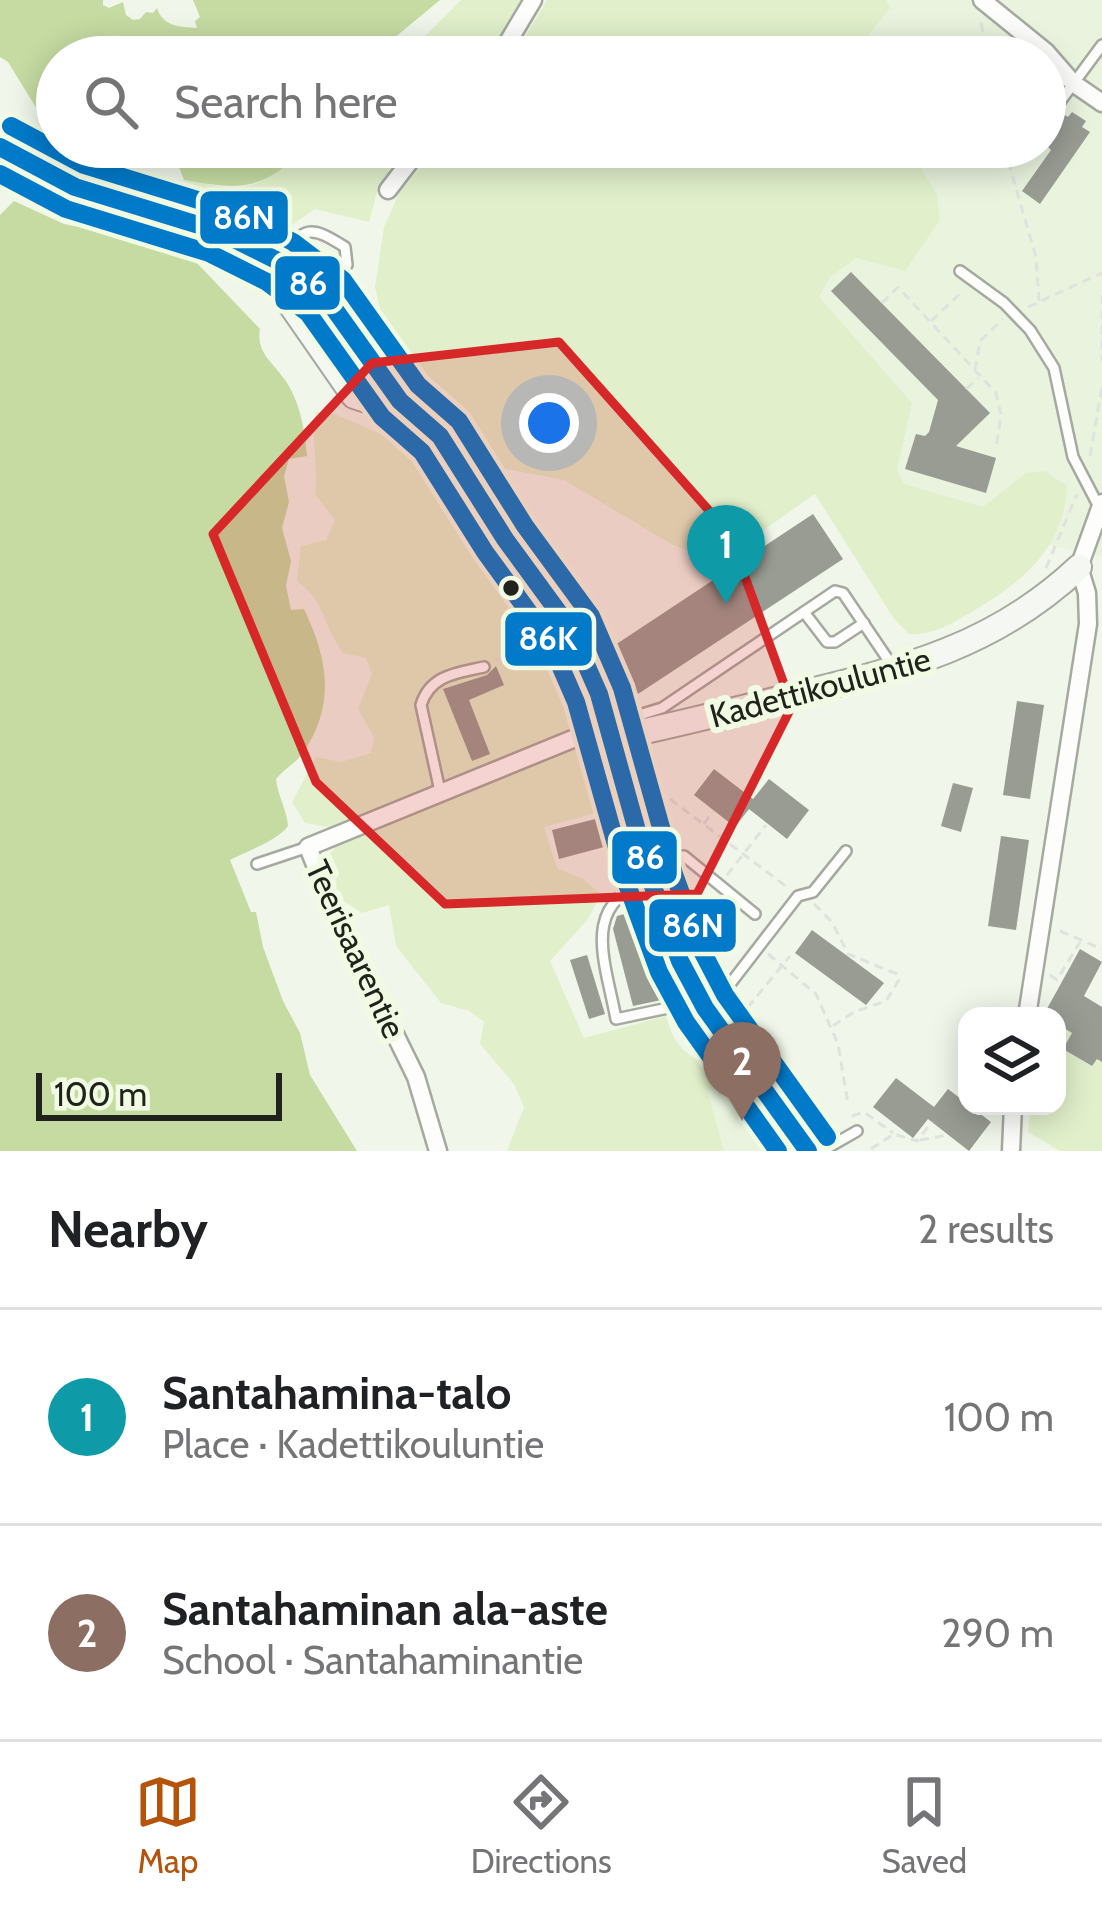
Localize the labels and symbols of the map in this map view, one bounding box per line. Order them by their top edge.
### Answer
line badge: 86N [198,189,290,246]
text: 86N [213,197,275,237]
line badge: 86 [273,254,342,312]
text: 86 [289,263,327,303]
your location [519,393,579,453]
pin: 1 [687,505,765,604]
unlabelled marker [500,577,522,599]
line badge: 86K [503,610,594,668]
text: 86K [518,618,578,658]
street label: Kadettikouluntie [705,638,935,736]
line badge: 86 [610,829,679,886]
text: 86 [626,837,664,877]
street label: Teerisaarentie [297,854,415,1044]
line badge: 86N [647,897,738,954]
text: 86N [662,905,724,945]
pin: 2 [703,1022,781,1121]
scale bar [36,1067,282,1120]

